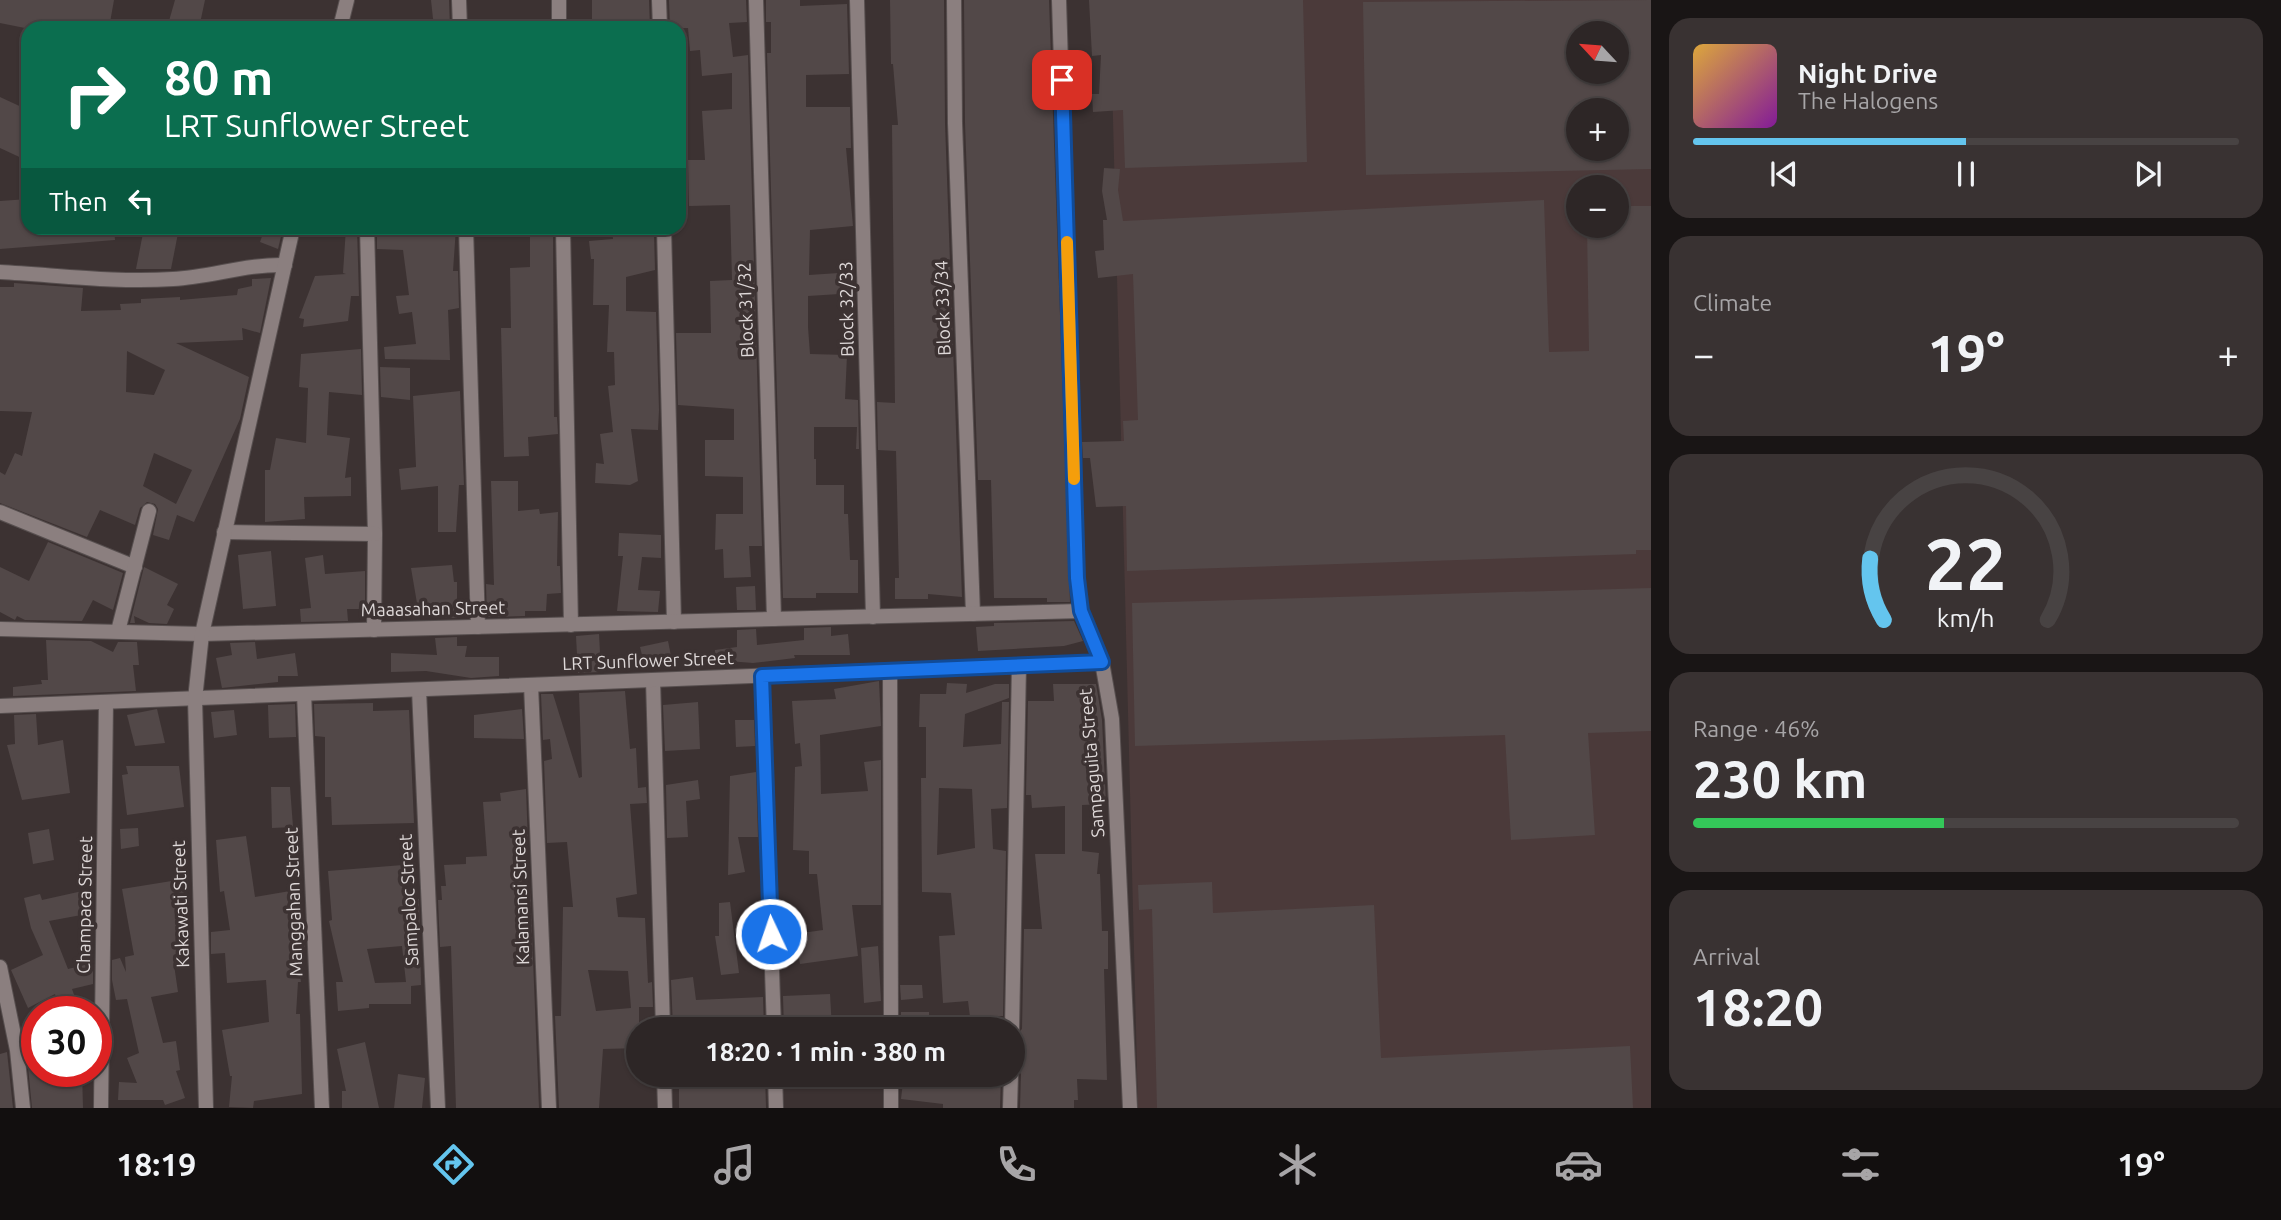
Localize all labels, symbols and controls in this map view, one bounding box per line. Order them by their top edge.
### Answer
north arrow [1566,21,1629,84]
map controls [1566,21,1629,238]
icon: right [49,49,140,140]
text: 80 m [164,49,273,104]
pin [1032,50,1092,110]
text: Night Drive [1798,59,1938,88]
icon: arrive [1043,61,1081,99]
text: The Halogens [1798,88,1938,113]
button: + [1566,98,1629,161]
text: LRT Sunflower Street [164,107,469,143]
icon: previous [1765,155,1803,193]
icon: pause [1947,155,1985,193]
icon: next [2129,155,2167,193]
button: − [1566,175,1629,238]
icon: left [122,182,160,220]
text: Then [49,187,108,216]
street label: Block 33/34 [930,260,954,356]
street label: Block 32/33 [835,261,857,357]
street label: Block 31/32 [733,262,757,358]
text: Climate [1693,290,1772,315]
text: 19° [1927,324,2005,382]
text: − [1693,333,1714,375]
text: + [2218,333,2239,375]
text: 22 [1925,522,2007,604]
street label: Maaasahan Street [360,597,505,619]
text: km/h [1937,604,1995,632]
street label: LRT Sunflower Street [562,647,734,673]
street label: Sampaguita Street [1075,688,1107,839]
text: Range · 46% [1693,716,1820,741]
text: 230 km [1693,750,1867,808]
street label: Manggahan Street [280,827,306,977]
street label: Kalamansi Street [508,829,532,965]
street label: Sampaloc Street [395,834,421,966]
street label: Champaca Street [73,836,95,974]
street label: Kakawati Street [168,840,192,968]
position arrow [734,897,808,971]
text: Arrival [1693,944,1760,969]
text: 18:20 [1693,978,1823,1036]
speed limit sign: 30 [21,996,112,1087]
text: 18:20 · 1 min · 380 m [705,1037,946,1066]
icon: directions [429,1140,478,1189]
icon: music [710,1140,759,1189]
icon: phone [992,1140,1041,1189]
icon: climate [1273,1140,1322,1189]
icon: car [1554,1140,1603,1189]
icon: filters [1836,1140,1885,1189]
text: 18:19 [116,1146,196,1182]
text: 19° [2117,1146,2165,1182]

